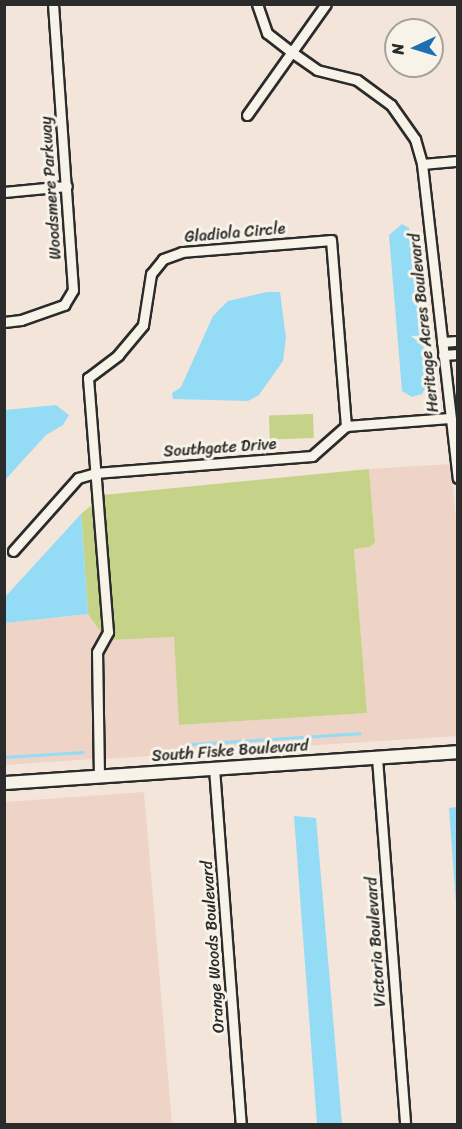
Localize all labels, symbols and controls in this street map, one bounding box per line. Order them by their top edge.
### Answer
north arrow [384,18,444,78]
text: N [383,43,412,56]
street label: Woodsmere Parkway [36,116,66,260]
street label: Gladiola Circle [183,219,287,247]
street label: Heritage Acres Boulevard [405,233,443,413]
street label: Southgate Drive [163,434,277,462]
street label: South Fiske Boulevard [151,736,309,766]
street label: Orange Woods Boulevard [197,860,229,1034]
street label: Victoria Boulevard [362,877,390,1007]

